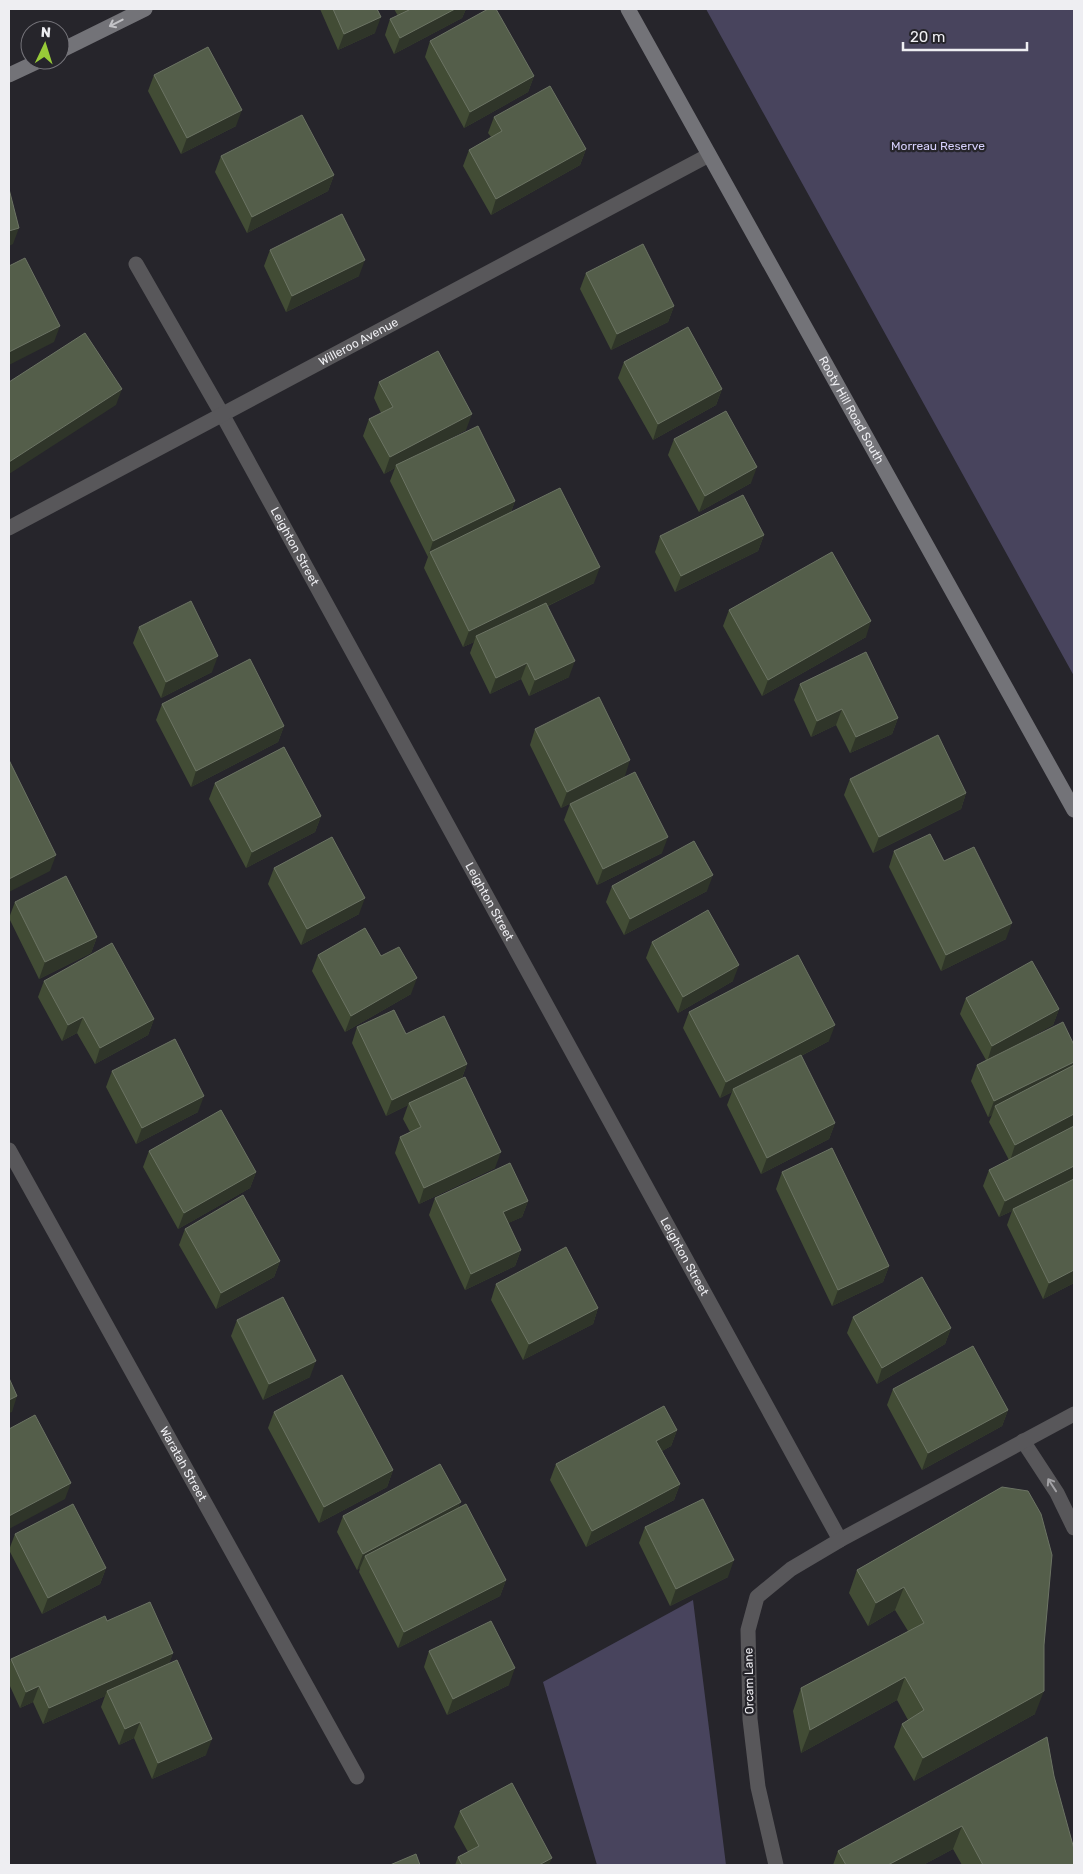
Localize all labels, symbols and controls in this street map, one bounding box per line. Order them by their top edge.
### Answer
one-way arrow [109,18,124,28]
north arrow [20,20,70,70]
scale bar [903,20,1027,52]
text: N [40,24,51,41]
text: 20 m [910,28,945,46]
park label: Morreau Reserve [891,139,985,153]
street label: Willeroo Avenue [316,315,401,369]
street label: Rooty Hill Road South [816,354,887,466]
street label: Leighton Street [268,505,322,588]
street label: Leighton Street [462,860,517,943]
street label: Leighton Street [657,1215,712,1298]
street label: Waratah Street [157,1424,210,1504]
one-way arrow [1047,1478,1057,1492]
street label: Orcam Lane [741,1647,757,1715]

